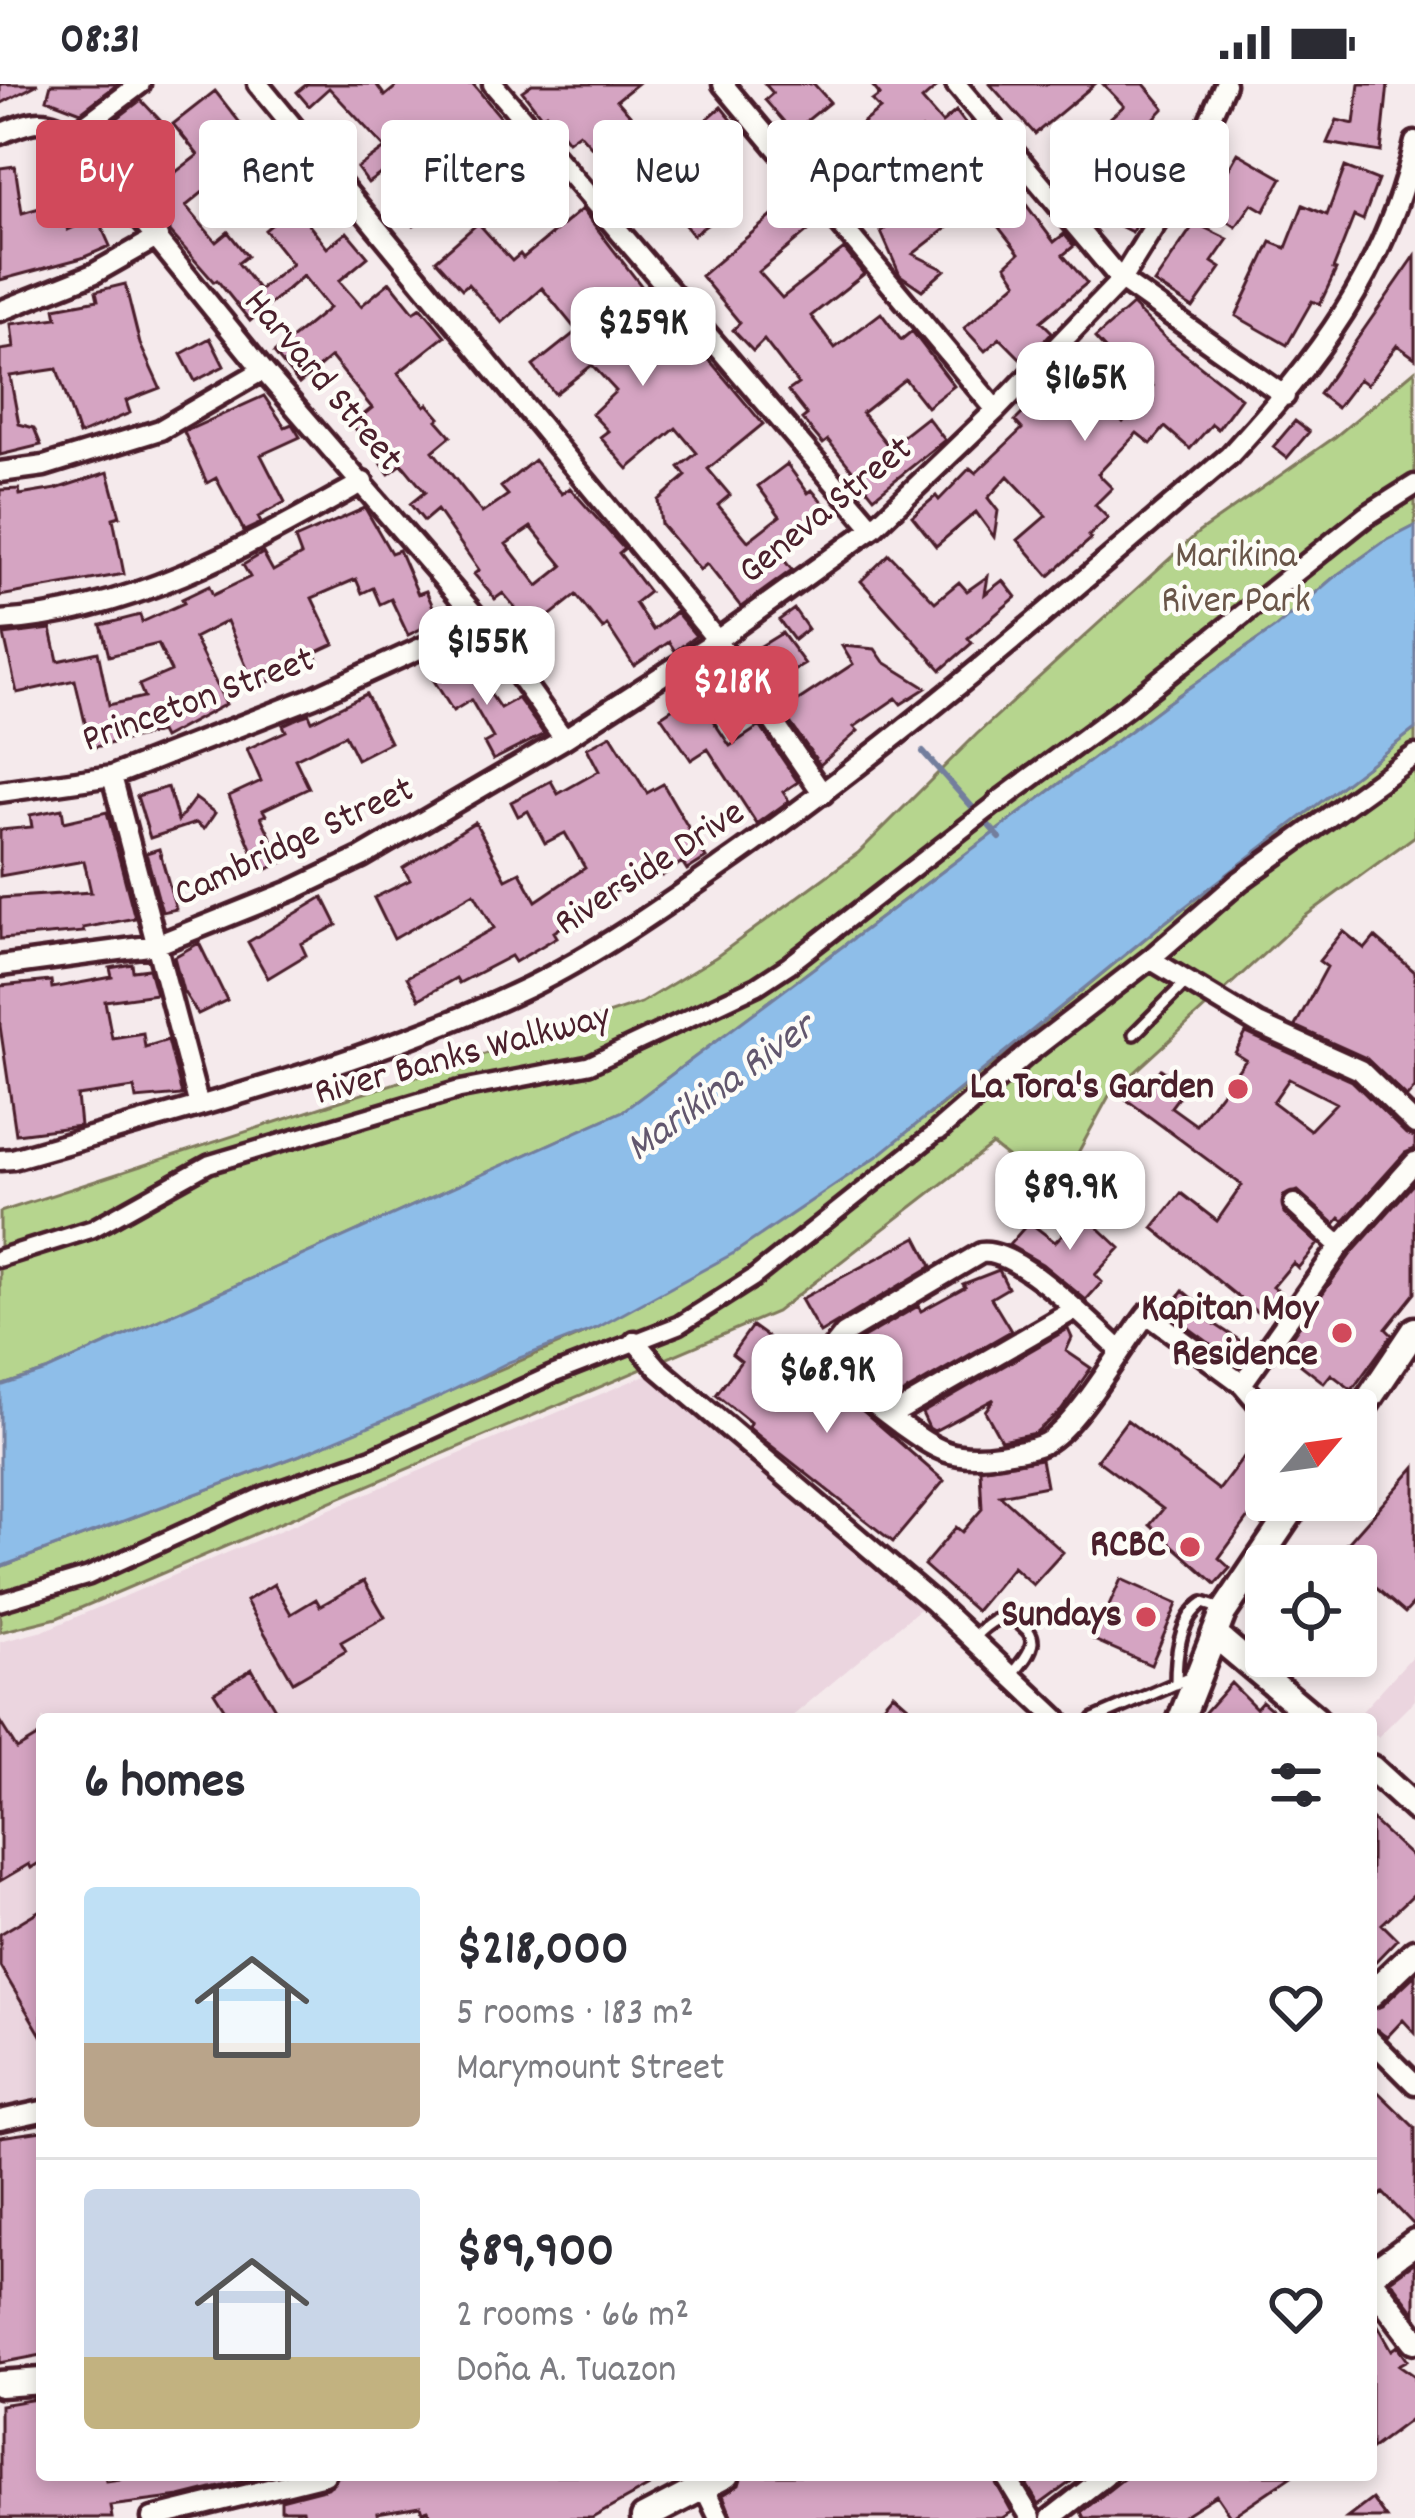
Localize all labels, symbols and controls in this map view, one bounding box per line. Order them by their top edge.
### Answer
text: 08:31 [60,10,140,74]
chip: Buy [36,120,175,228]
chip: Rent [199,120,357,228]
chip: Filters [381,120,569,228]
chip: New [593,120,743,228]
chip: Apartment [767,120,1026,228]
chip: House [1050,120,1229,228]
street label: Harvard Street [228,279,414,485]
pin: $259K [559,287,727,389]
text: $259K [598,298,688,353]
pin: $165K [1001,342,1169,444]
text: $165K [1043,353,1127,408]
street label: Geneva Street [728,424,926,600]
park label: Marikina River Park [1161,531,1311,631]
pin: $155K [403,606,571,708]
text: $155K [446,617,528,672]
street label: Princeton Street [75,634,323,770]
pin: $218K [648,646,816,748]
text: $218K [692,657,772,712]
street label: Cambridge Street [166,764,424,924]
street label: Riverside Drive [545,788,757,952]
street label: River Banks Walkway [309,991,618,1123]
water label: Marikina River [615,998,833,1179]
place label: La Tora's Garden [970,1062,1214,1117]
marker: La Tora's Garden [1225,1076,1251,1102]
pin: $89.9K [972,1151,1168,1253]
text: $89.9K [1022,1162,1118,1217]
place label: Kapitan Moy Residence [1141,1284,1319,1384]
marker: Kapitan Moy Residence [1329,1320,1355,1346]
pin: $68.9K [729,1334,925,1436]
text: $68.9K [779,1345,875,1400]
north arrow [1245,1389,1377,1521]
map controls [1245,1389,1377,1677]
place label: RCBC [1090,1520,1166,1575]
marker: RCBC [1177,1534,1203,1560]
button: locate [1245,1545,1377,1677]
place label: Sundays [1001,1590,1122,1645]
marker: Sundays [1133,1604,1159,1630]
text: 6 homes [84,1749,246,1821]
icon: filters [1263,1752,1329,1818]
text: $218,000 [456,1916,629,1988]
icon: home [180,1935,324,2079]
icon: heart [1263,1974,1329,2040]
text: 5 rooms · 183 m² [456,1988,694,2043]
text: Marymount Street [456,2043,724,2098]
text: $89,900 [456,2218,614,2290]
icon: home [180,2237,324,2381]
icon: heart [1263,2276,1329,2342]
text: 2 rooms · 66 m² [456,2290,689,2345]
text: Doña A. Tuazon [456,2345,676,2400]

